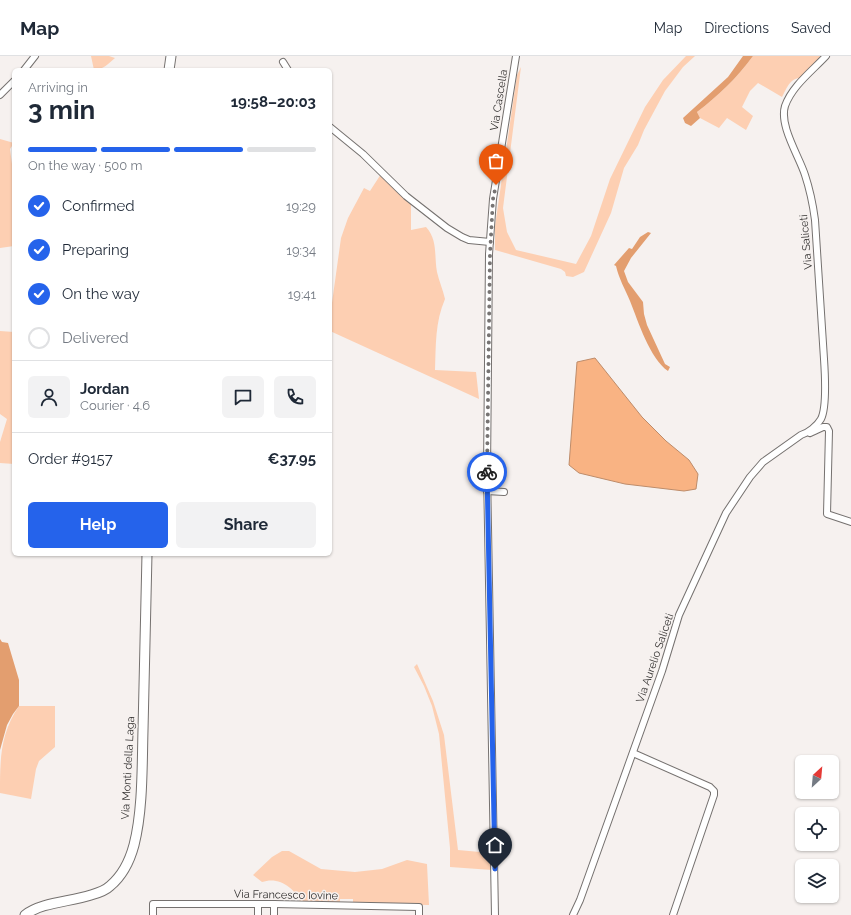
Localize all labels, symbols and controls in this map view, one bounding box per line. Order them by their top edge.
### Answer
text: Map [20,17,59,39]
text: Map [654,20,682,36]
text: Directions [704,20,769,36]
text: Saved [791,20,831,36]
street label: Via Cascella [488,68,510,132]
text: Arriving in [28,80,88,95]
text: 19:58–20:03 [231,93,316,111]
text: 3 min [28,95,95,125]
pin [479,144,513,185]
icon: bag [485,150,507,172]
text: On the way · 500 m [28,158,142,173]
icon: check [28,195,50,217]
text: Confirmed [62,197,135,215]
text: 19:29 [286,199,316,214]
street label: Via Saliceti [797,214,815,270]
icon: check [28,239,50,261]
text: Preparing [62,241,129,259]
text: 19:34 [286,243,316,258]
icon: check [28,283,50,305]
text: On the way [62,285,140,303]
text: 19:41 [288,287,316,302]
text: Delivered [62,329,129,347]
button: person [28,376,70,418]
button: chat [222,376,264,418]
button: phone [274,376,316,418]
text: Jordan [80,380,129,398]
text: Courier · 4.6 [80,398,150,413]
text: Order #9157 [28,450,113,468]
text: €37.95 [268,450,316,468]
courier [467,452,507,492]
icon: bike [476,461,498,483]
button: Help [28,502,168,548]
button: Share [176,502,316,548]
street label: Via Aurelio Saliceti [634,612,676,704]
street label: Via Monti della Laga [119,716,137,820]
north arrow [795,755,839,799]
map controls [795,755,839,903]
button: locate [795,807,839,851]
pin [478,828,512,869]
icon: home [484,834,506,856]
button: layers [795,859,839,903]
street label: Via Francesco Iovine [234,888,339,902]

